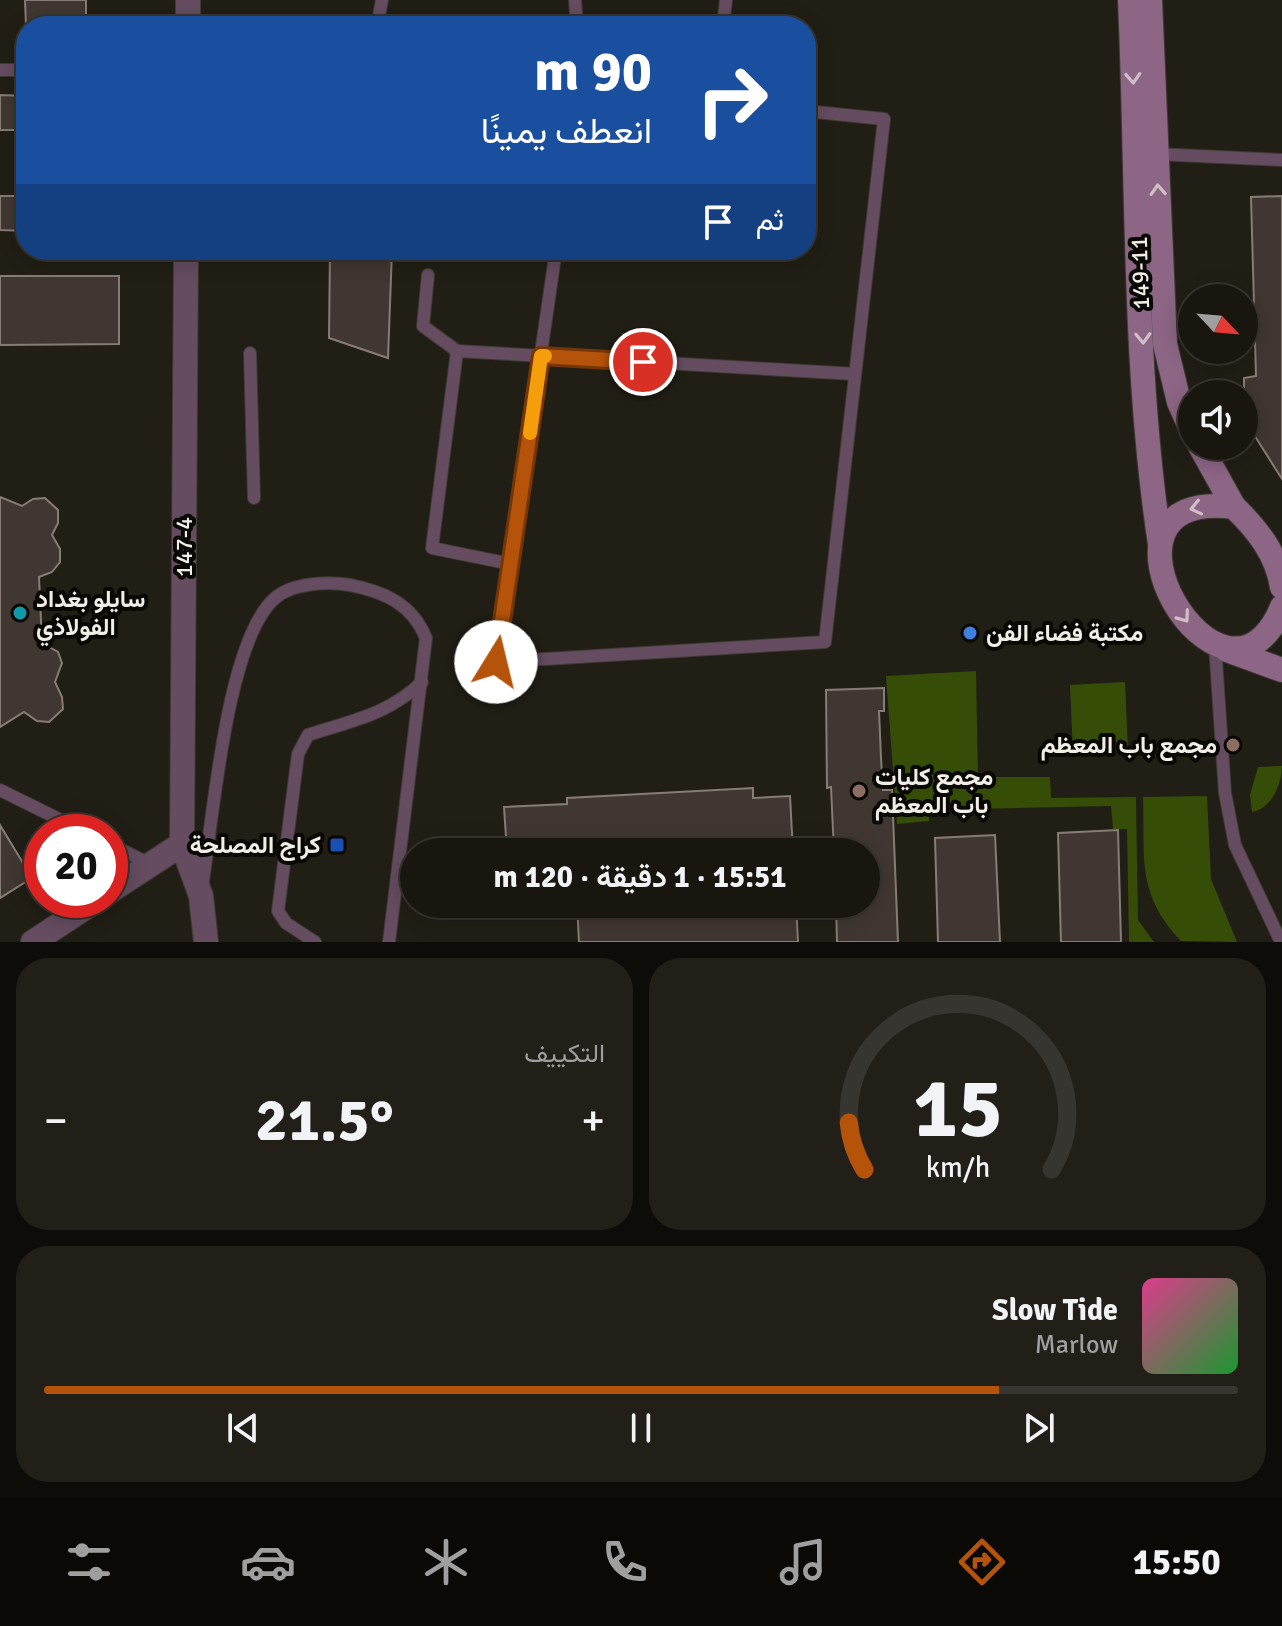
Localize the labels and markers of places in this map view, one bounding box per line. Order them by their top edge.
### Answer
pin [609,328,677,396]
place label: سايلو بغداد الفولاذي [36,584,145,647]
marker: سايلو بغداد الفولاذي [11,604,29,622]
place label: مكتبة فضاء الفن [986,618,1143,648]
marker: مكتبة فضاء الفن [961,624,979,642]
place label: مجمع باب المعظم [1041,730,1217,762]
marker: مجمع باب المعظم [1224,736,1242,754]
place label: مجمع كليات باب المعظم [875,762,993,821]
marker: مجمع كليات باب المعظم [850,782,868,800]
place label: كراج المصلحة [190,830,321,861]
marker: كراج المصلحة [328,836,346,854]

